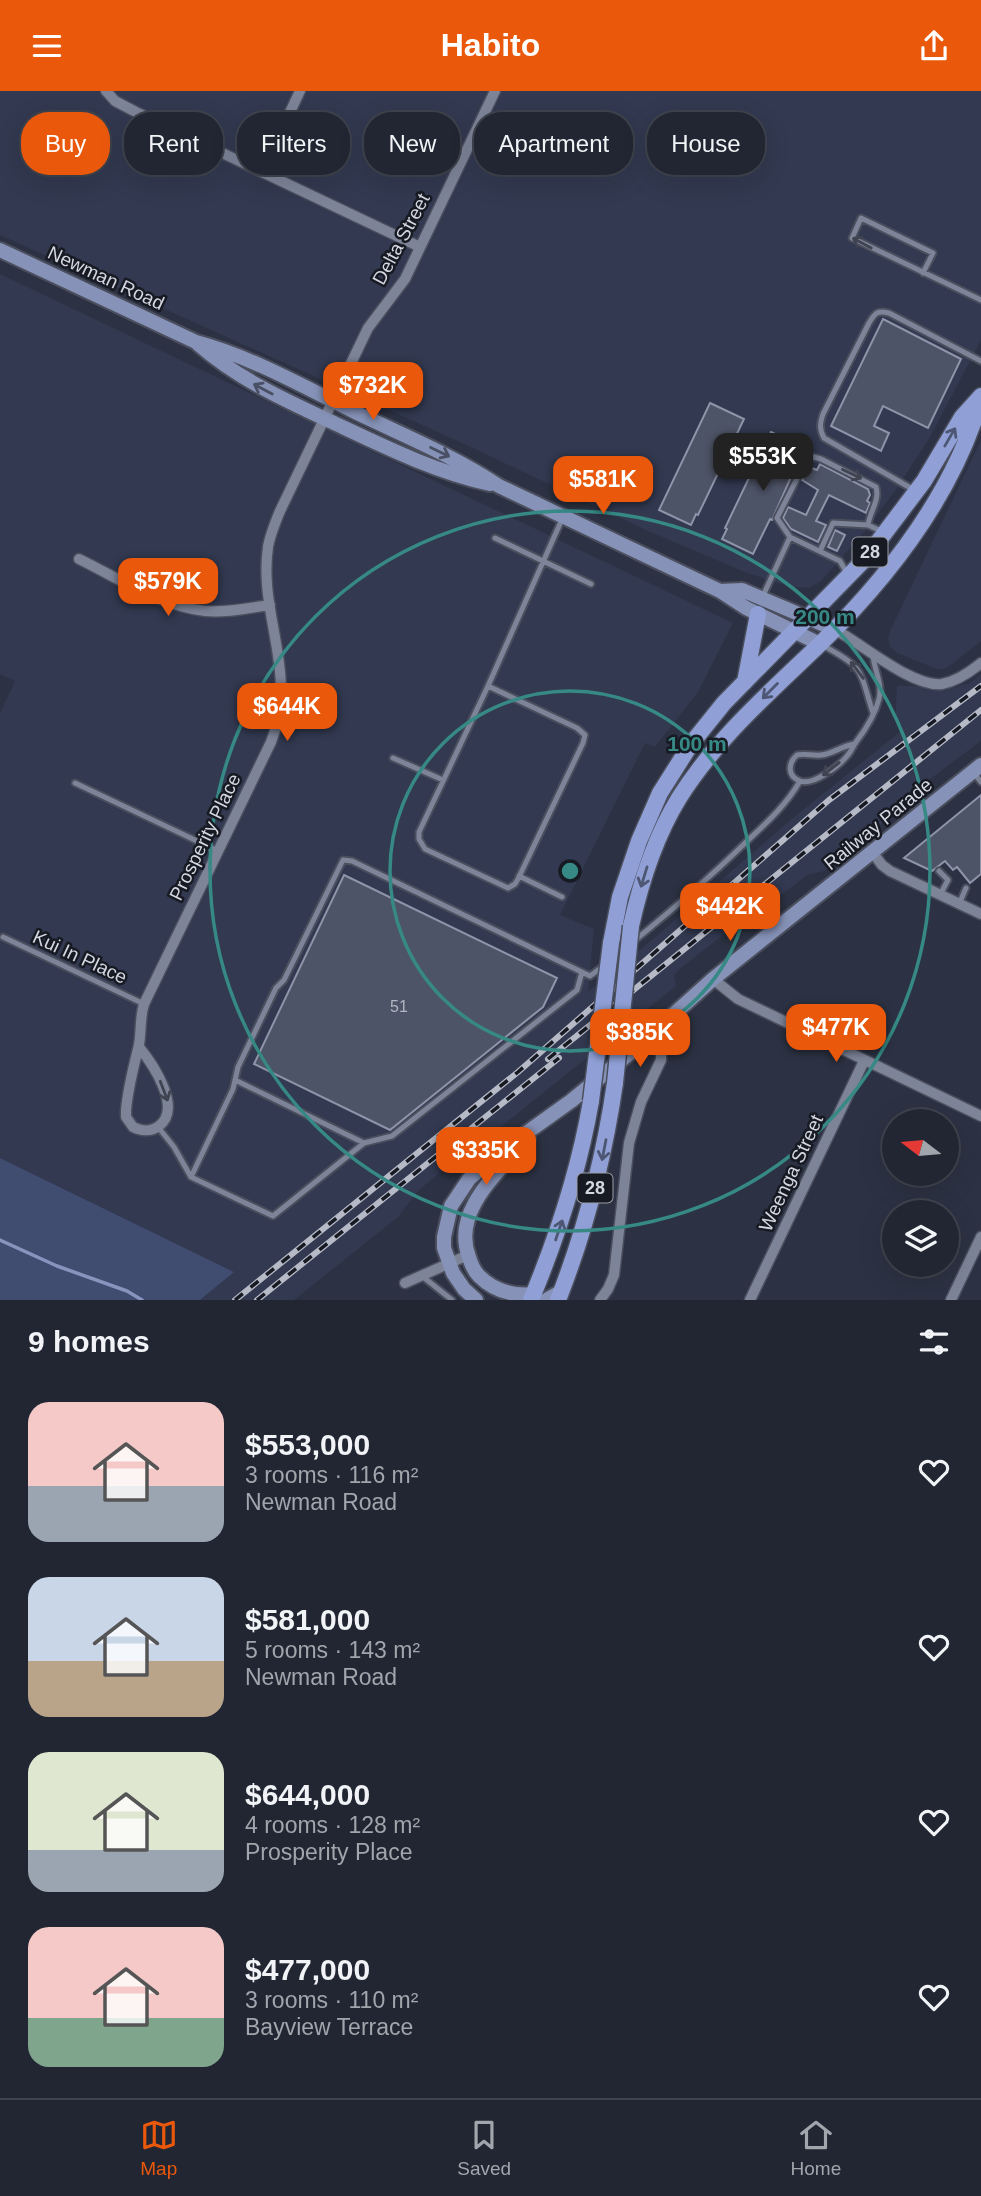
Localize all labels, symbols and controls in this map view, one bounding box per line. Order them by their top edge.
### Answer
icon: menu [28,27,66,65]
text: Habito [441,27,540,63]
icon: share [915,27,953,65]
chip: Buy [21,112,110,175]
chip: Rent [124,112,223,175]
chip: Filters [237,112,350,175]
chip: New [364,112,460,175]
chip: Apartment [474,112,633,175]
chip: House [647,112,765,175]
street label: Delta Street [368,189,434,288]
one-way arrow [853,235,873,249]
street label: Newman Road [45,242,167,314]
pin: $732K [324,363,422,422]
text: $732K [339,372,407,398]
one-way arrow [253,382,274,395]
one-way arrow [943,427,957,447]
pin: $553K [714,433,812,493]
text: $553K [729,443,797,469]
one-way arrow [429,446,450,460]
pin: $581K [554,457,652,516]
text: $581K [569,466,637,492]
one-way arrow [841,468,862,482]
road number: 28 [852,538,888,567]
pin: $579K [119,559,217,618]
text: $579K [134,568,202,594]
text: 200 m [795,605,855,628]
one-way arrow [850,661,865,680]
one-way arrow [762,682,779,699]
pin: $644K [238,683,336,743]
text: $644K [253,693,321,719]
text: 100 m [667,732,727,755]
one-way arrow [822,762,841,777]
street label: Prosperity Place [165,770,245,904]
street label: Railway Parade [820,774,936,874]
centre of rings [558,859,582,883]
one-way arrow [636,865,649,887]
pin: $442K [681,883,779,943]
text: $442K [696,893,764,919]
street label: Kui In Place [30,926,130,988]
house number: 51 [390,998,408,1015]
pin: $477K [787,1005,885,1064]
pin: $385K [591,1009,689,1069]
text: $477K [802,1014,870,1040]
text: $385K [606,1019,674,1045]
one-way arrow [158,1079,171,1101]
north arrow [882,1109,959,1187]
map controls [882,1109,959,1277]
street label: Weenga Street [755,1111,828,1235]
pin: $335K [437,1127,535,1187]
text: $335K [452,1137,520,1163]
one-way arrow [597,1138,610,1161]
road number: 28 [578,1173,612,1203]
button: layers [882,1200,959,1277]
one-way arrow [554,1220,566,1242]
icon: filters [915,1323,953,1361]
text: 9 homes [28,1325,150,1358]
text: $553,000 [245,1428,370,1461]
icon: home [84,1430,168,1514]
icon: heart [915,1453,953,1491]
text: 3 rooms · 116 m² [245,1462,418,1488]
text: Newman Road [245,1489,397,1515]
text: $581,000 [245,1603,370,1636]
icon: home [84,1605,168,1689]
icon: heart [915,1628,953,1666]
text: 5 rooms · 143 m² [245,1637,420,1663]
text: Newman Road [245,1664,397,1690]
text: $644,000 [245,1778,370,1811]
icon: home [84,1780,168,1864]
icon: heart [915,1803,953,1841]
text: 4 rooms · 128 m² [245,1812,420,1838]
text: Prosperity Place [245,1839,412,1865]
text: $477,000 [245,1953,370,1986]
icon: home [84,1955,168,2039]
icon: heart [915,1978,953,2016]
text: 3 rooms · 110 m² [245,1987,418,2013]
text: Bayview Terrace [245,2014,413,2040]
tab: Map [140,2116,178,2180]
tab: Saved [457,2116,511,2180]
tab: Home [791,2116,841,2180]

